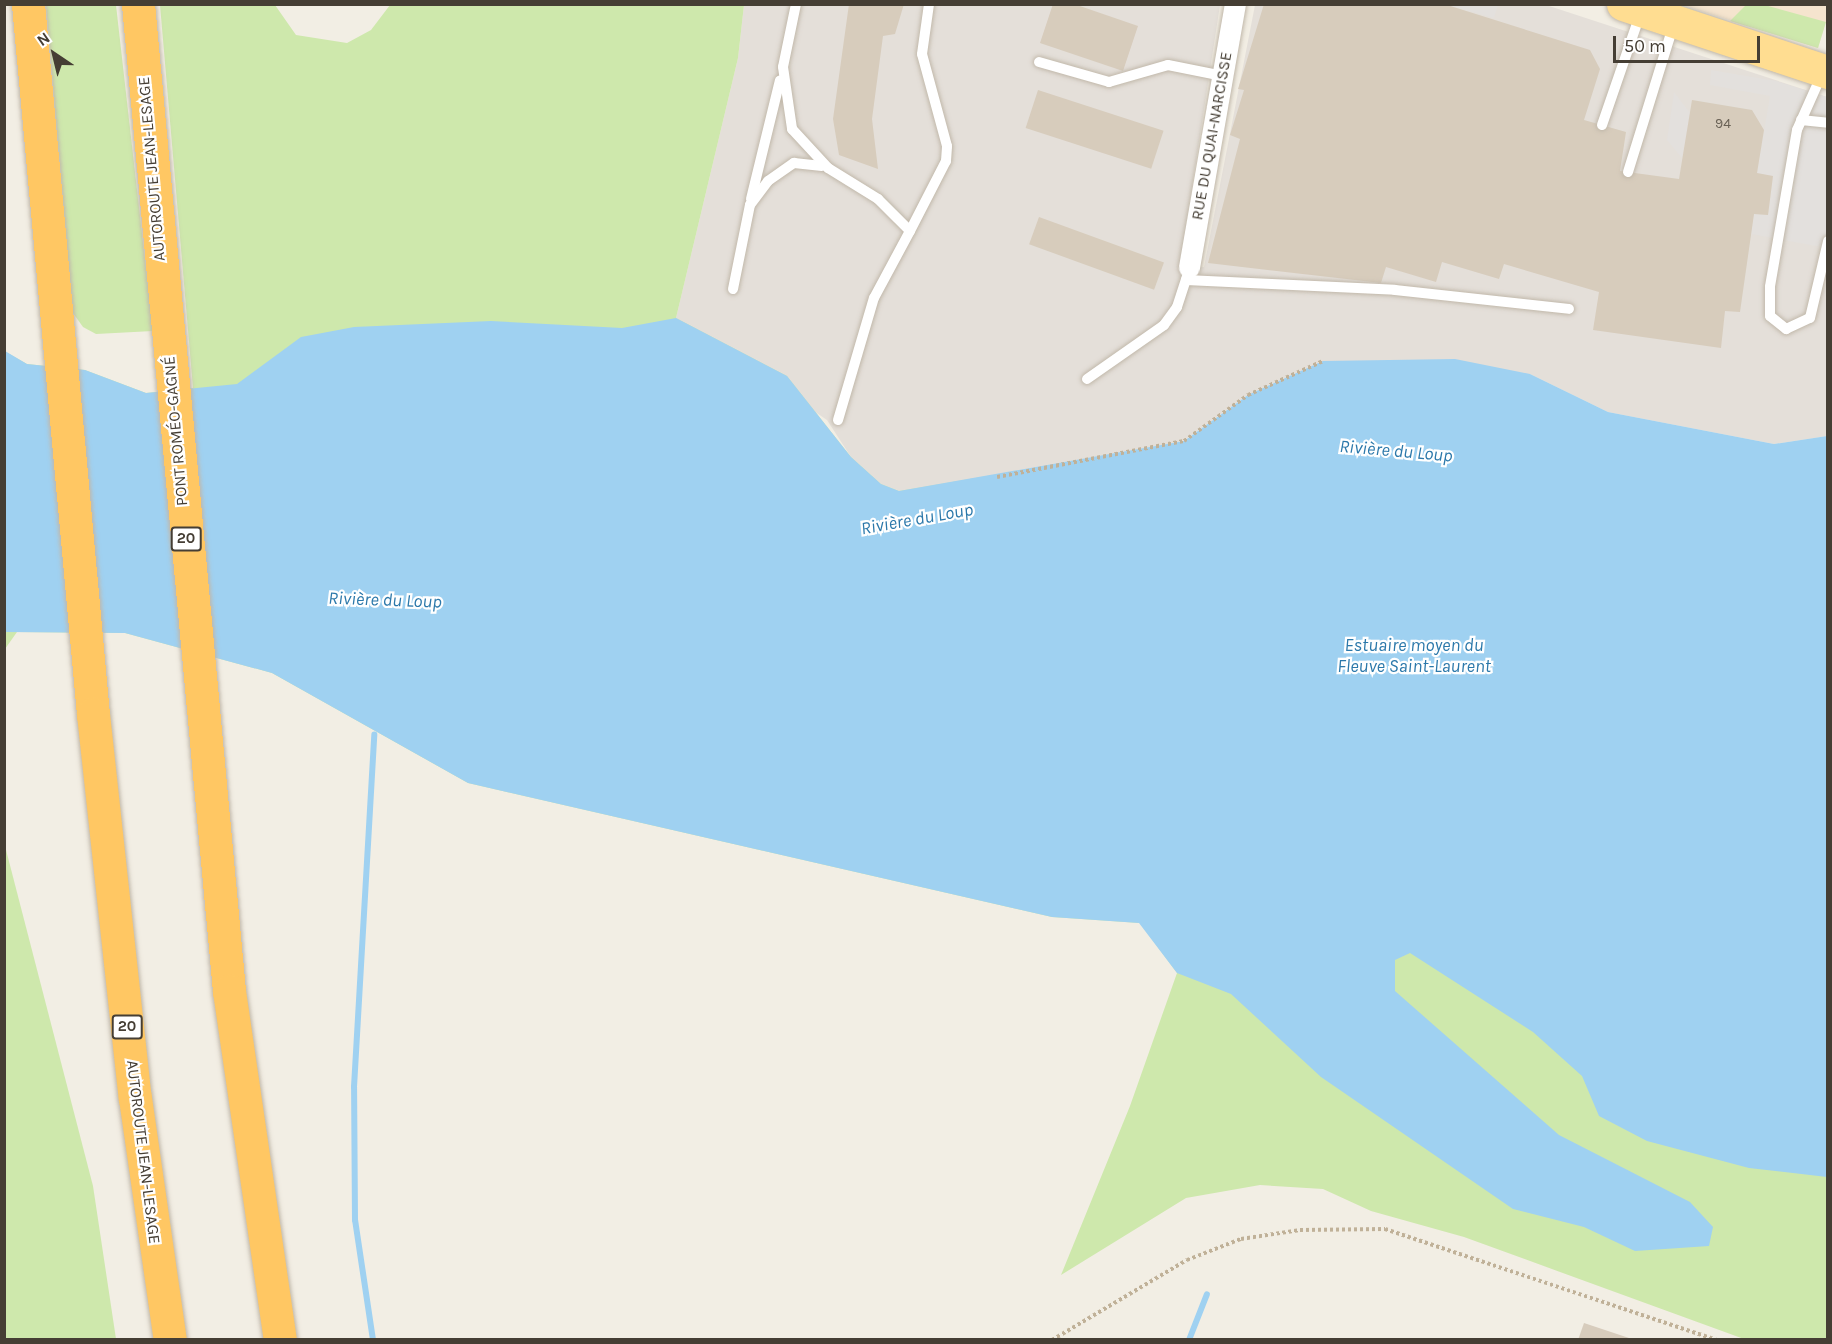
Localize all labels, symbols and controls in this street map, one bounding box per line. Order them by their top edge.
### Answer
north arrow [24,24,84,84]
scale bar [1616,24,1763,62]
text: N [33,28,54,50]
text: 50 m [1624,35,1666,57]
street label: RUE DU QUAI-NARCISSE [1188,50,1236,222]
street label: AUTOROUTE JEAN-LESAGE [134,76,170,262]
house number: 94 [1715,116,1731,132]
street label: PONT ROMÉO-GAGNÉ [160,355,192,507]
water label: Rivière du Loup [1338,435,1454,467]
water label: Rivière du Loup [859,498,975,540]
road number: 20 [170,527,202,551]
water label: Rivière du Loup [328,587,442,613]
water label: Estuaire moyen du Fleuve Saint-Laurent [1337,635,1491,678]
road number: 20 [110,1015,144,1039]
street label: AUTOROUTE JEAN-LESAGE [122,1059,164,1245]

